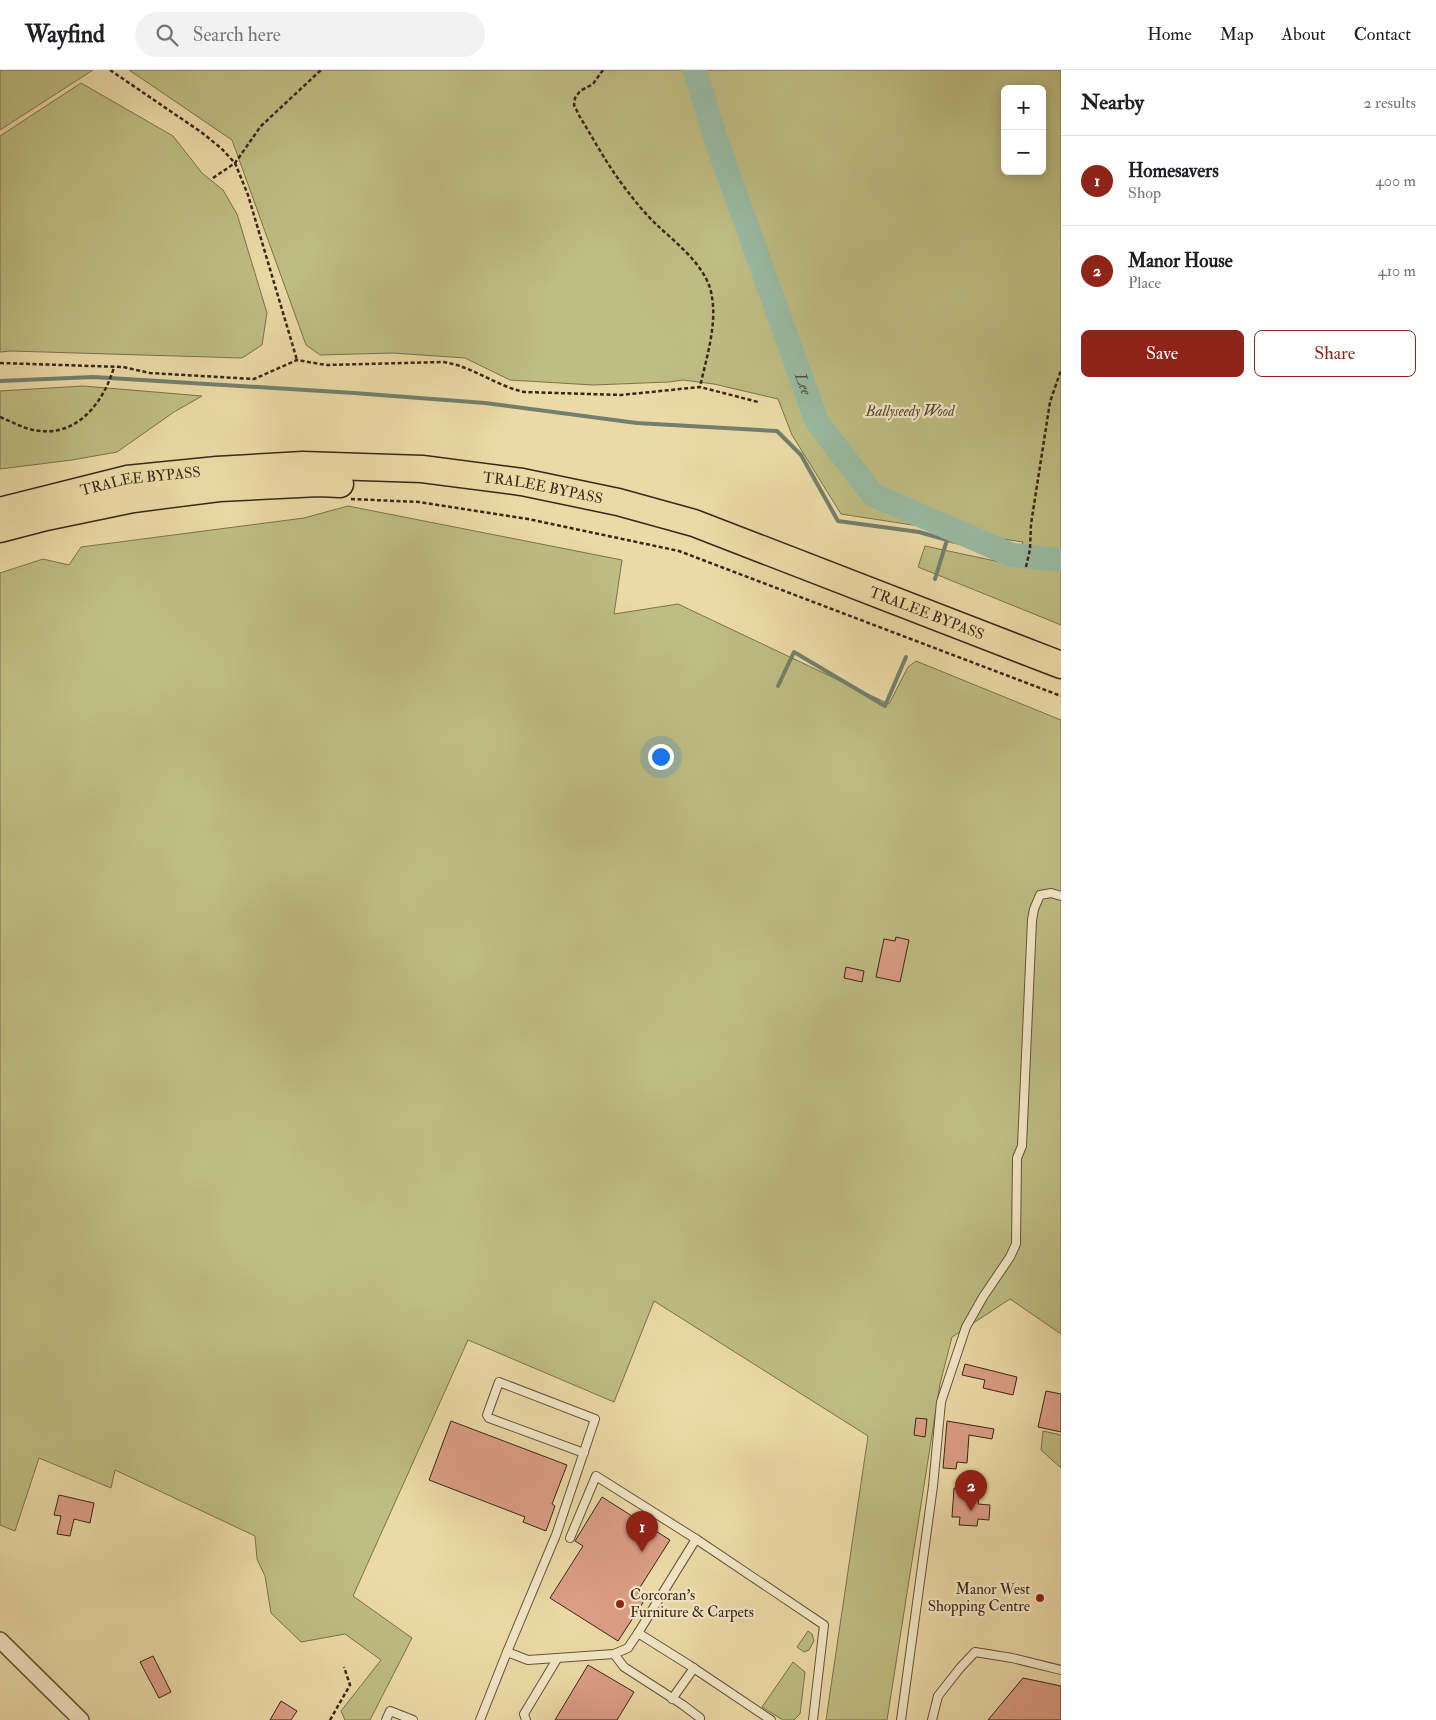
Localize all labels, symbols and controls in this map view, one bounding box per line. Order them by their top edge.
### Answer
search box [135,12,485,57]
text: Wayfind [25,19,105,50]
icon: search [153,21,181,49]
text: Search here [193,23,281,47]
text: Home [1147,23,1192,46]
text: Map [1220,23,1254,46]
text: About [1282,23,1326,46]
text: Contact [1354,23,1411,46]
map controls [1001,85,1046,175]
button: + [1001,85,1046,130]
text: Nearby [1081,89,1144,116]
text: 2 results [1363,93,1416,113]
button: − [1001,130,1046,175]
text: Homesavers [1128,159,1219,183]
text: 1 [1094,171,1100,191]
text: 400 m [1375,171,1416,191]
text: Shop [1128,183,1161,203]
text: Manor House [1128,249,1233,273]
text: 2 [1093,261,1101,281]
text: 410 m [1378,261,1416,281]
text: Place [1128,273,1161,293]
button: Save [1081,330,1244,377]
button: Share [1254,330,1416,377]
water label: Lee [790,369,817,398]
park label: Ballyseedy Wood [865,402,956,421]
street label: TRALEE BYPASS [78,462,201,500]
street label: TRALEE BYPASS [482,468,605,508]
street label: TRALEE BYPASS [867,582,987,644]
your location [648,744,674,770]
pin: 2 [955,1470,987,1511]
pin: 1 [626,1511,658,1552]
place label: Manor West Shopping Centre [928,1580,1030,1617]
place label: Corcoran's Furniture & Carpets [630,1586,754,1623]
marker: Manor West Shopping Centre [1034,1592,1046,1604]
marker: Corcoran's Furniture & Carpets [614,1598,626,1610]

